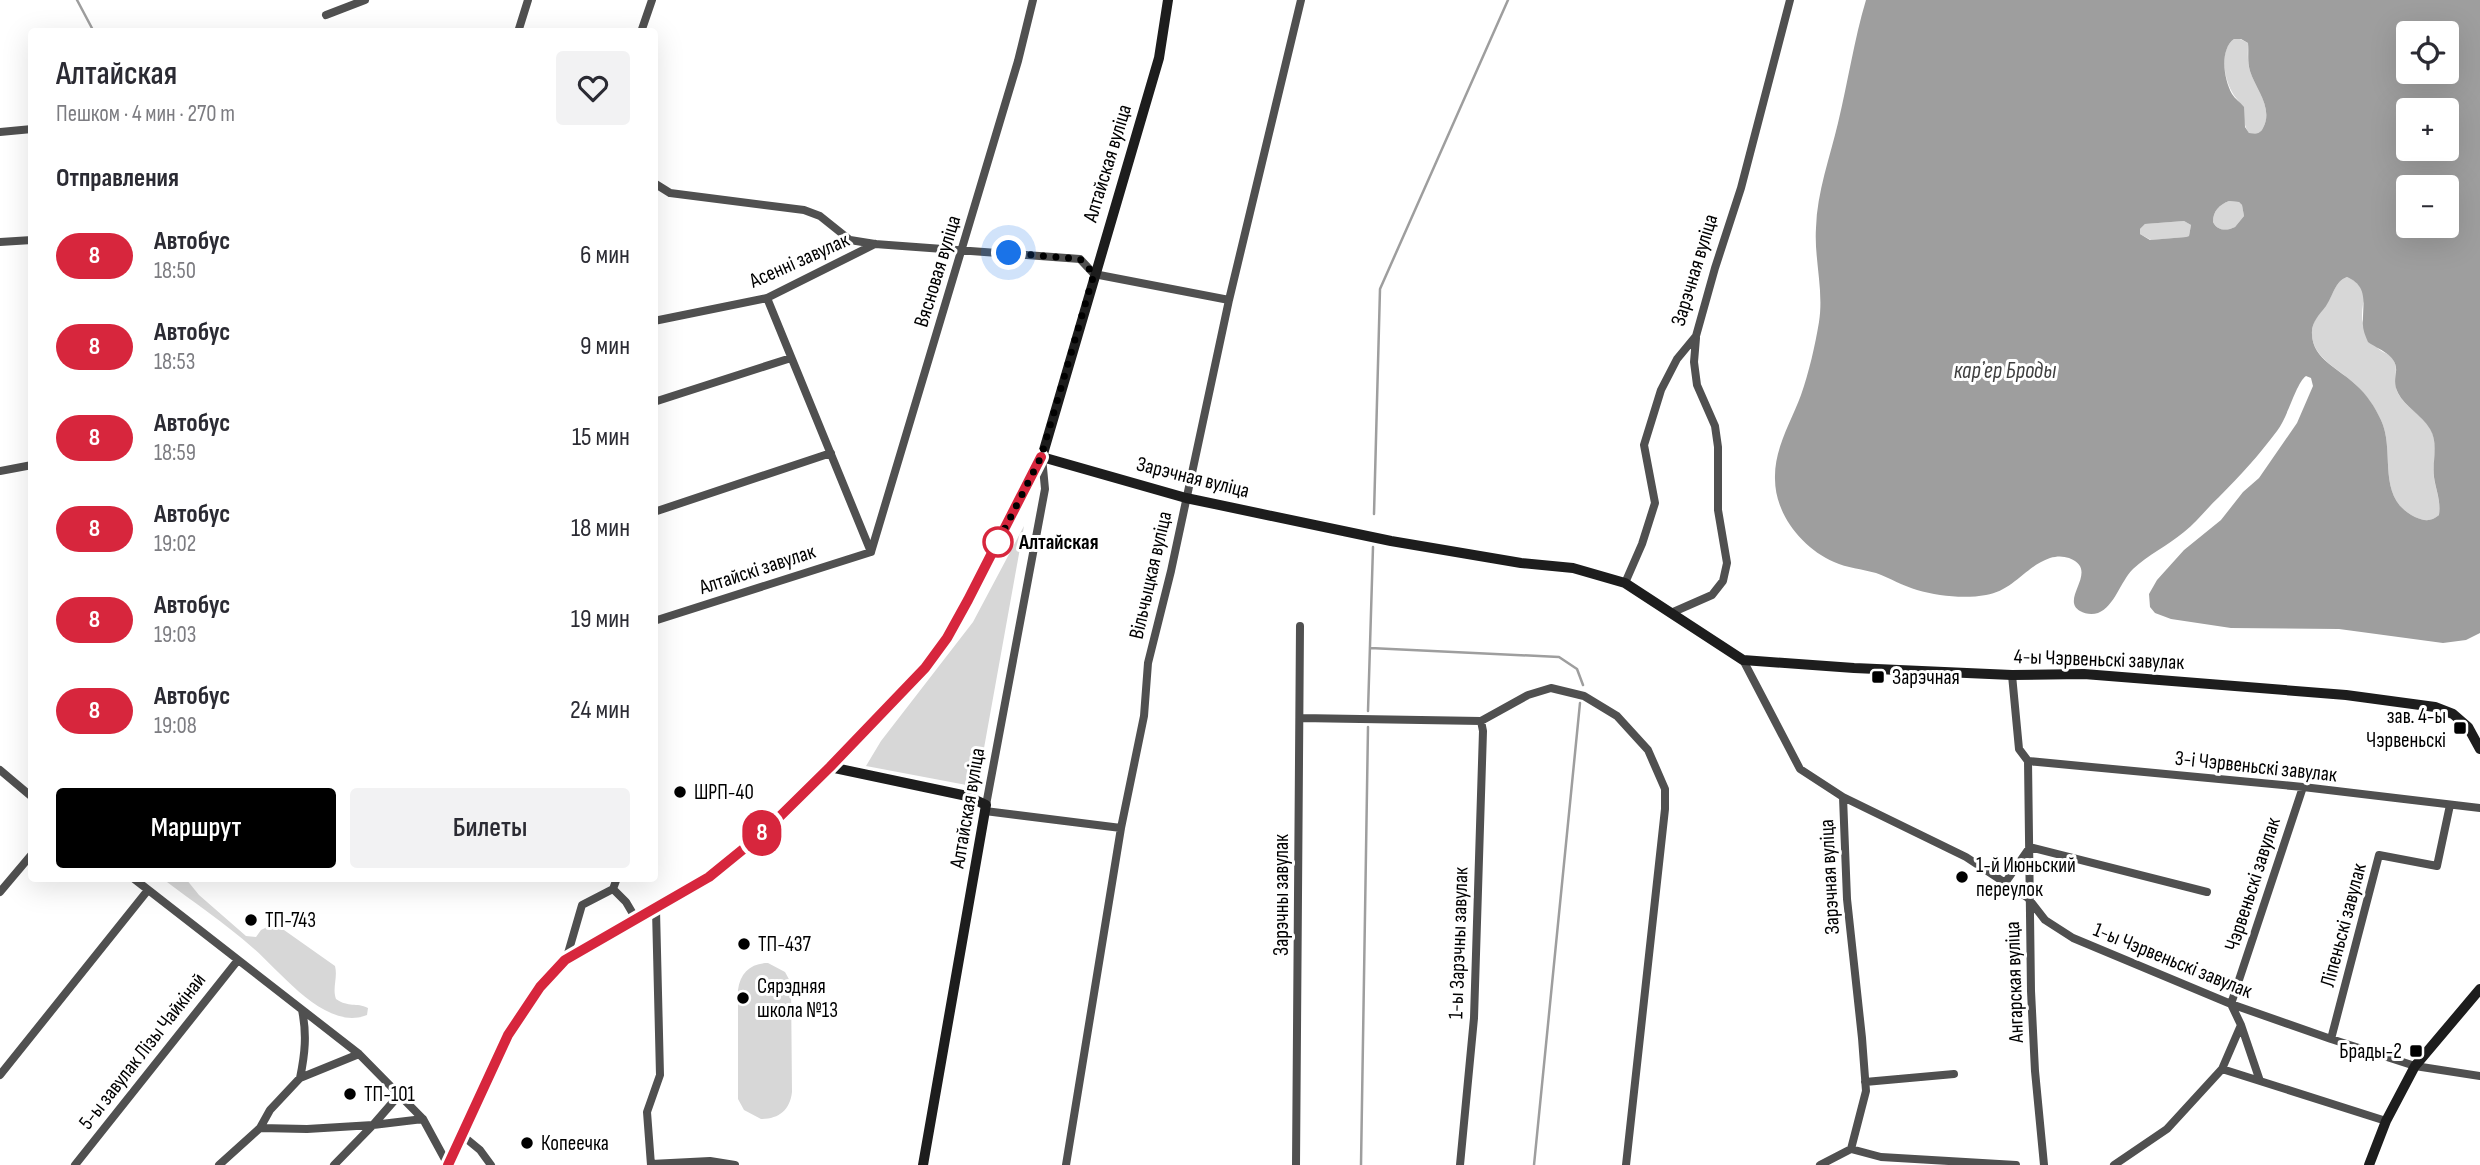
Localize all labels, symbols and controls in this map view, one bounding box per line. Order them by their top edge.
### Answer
map controls [2396,21,2459,238]
button: locate [2396,21,2459,84]
button: heart [556,51,630,125]
text: Алтайская [56,54,177,94]
button: + [2396,98,2459,161]
text: Пешком · 4 мин · 270 m [56,100,235,128]
street label: Алтайская вуліца [1077,101,1137,226]
text: Отправления [56,163,179,194]
button: − [2396,175,2459,238]
street label: Зарэчная вуліца [1666,211,1723,329]
street label: Вясновая вуліца [909,212,966,330]
text: Автобус [154,226,230,257]
street label: Асенні завулак [745,227,853,294]
your location [991,235,1026,270]
text: 6 мин [580,240,630,271]
text: 8 [89,241,100,270]
text: 18:50 [154,257,196,285]
text: Автобус [154,317,230,348]
text: 9 мин [580,331,630,362]
text: 8 [89,332,100,361]
text: 18:53 [154,348,195,376]
water label: карʼер Броды [1954,357,2056,385]
text: Автобус [154,408,230,439]
text: 15 мин [572,422,630,453]
text: 8 [89,423,100,452]
text: 18:59 [154,439,196,467]
street label: Зарэчная вуліца [1134,451,1252,504]
text: Автобус [154,499,230,530]
street label: Вільчыцкая вуліца [1124,509,1177,641]
text: 18 мин [571,513,630,544]
text: 8 [89,514,100,543]
marker: Алтайская [983,527,1013,557]
text: 19:02 [154,530,196,558]
place label: Алтайская [1018,530,1098,555]
street label: Алтайскі завулак [695,539,818,600]
text: Автобус [154,590,230,621]
text: 19 мин [571,604,630,635]
text: 8 [89,605,100,634]
text: 19:03 [154,621,196,649]
street label: 4-ы Чэрвеньскі завулак [2013,644,2185,675]
place label: Зарэчная [1892,665,1960,690]
marker: Зарэчная [1870,669,1886,685]
text: Автобус [154,681,230,712]
text: 24 мин [570,695,630,726]
text: 8 [89,696,100,725]
place label: зав. 4-ы Чэрвеньскі [2366,704,2446,753]
text: 19:08 [154,712,197,740]
marker: зав. 4-ы Чэрвеньскі [2452,720,2468,736]
street label: Алтайская вуліца [944,746,990,871]
street label: 3-і Чэрвеньскі завулак [2174,746,2338,787]
place label: ШРП-40 [694,780,754,805]
marker: ШРП-40 [672,784,688,800]
button: Маршрут [56,788,336,868]
button: Билеты [350,788,630,868]
line badge: 8 [739,810,785,856]
street label: Чэрвеньскі завулак [2219,814,2286,954]
text: 8 [756,818,768,847]
street label: Зарэчная вуліца [1814,819,1845,935]
street label: Зарэчны завулак [1269,834,1294,956]
place label: 1-й Июньский переулок [1976,853,2076,902]
street label: Ліпеньскі завулак [2315,861,2372,990]
street label: 1-ы Зарэчны завулак [1443,867,1474,1019]
marker: 1-й Июньский переулок [1954,869,1970,885]
place label: ТП-743 [265,908,316,933]
marker: ТП-743 [243,912,259,928]
street label: 1-ы Чэрвеньскі завулак [2090,917,2256,1004]
street label: Ангарская вуліца [2000,921,2029,1044]
place label: ТП-437 [758,932,812,957]
marker: ТП-437 [736,936,752,952]
street label: 5-ы завулак Лізы Чайкінай [74,968,211,1134]
place label: Сярэдняя школа №13 [757,974,838,1023]
marker: Сярэдняя школа №13 [735,990,751,1006]
place label: Брады-2 [2339,1039,2402,1064]
marker: Брады-2 [2408,1043,2424,1059]
place label: ТП-101 [364,1082,416,1107]
marker: ТП-101 [342,1086,358,1102]
place label: Копеечка [541,1131,609,1156]
marker: Копеечка [519,1135,535,1151]

